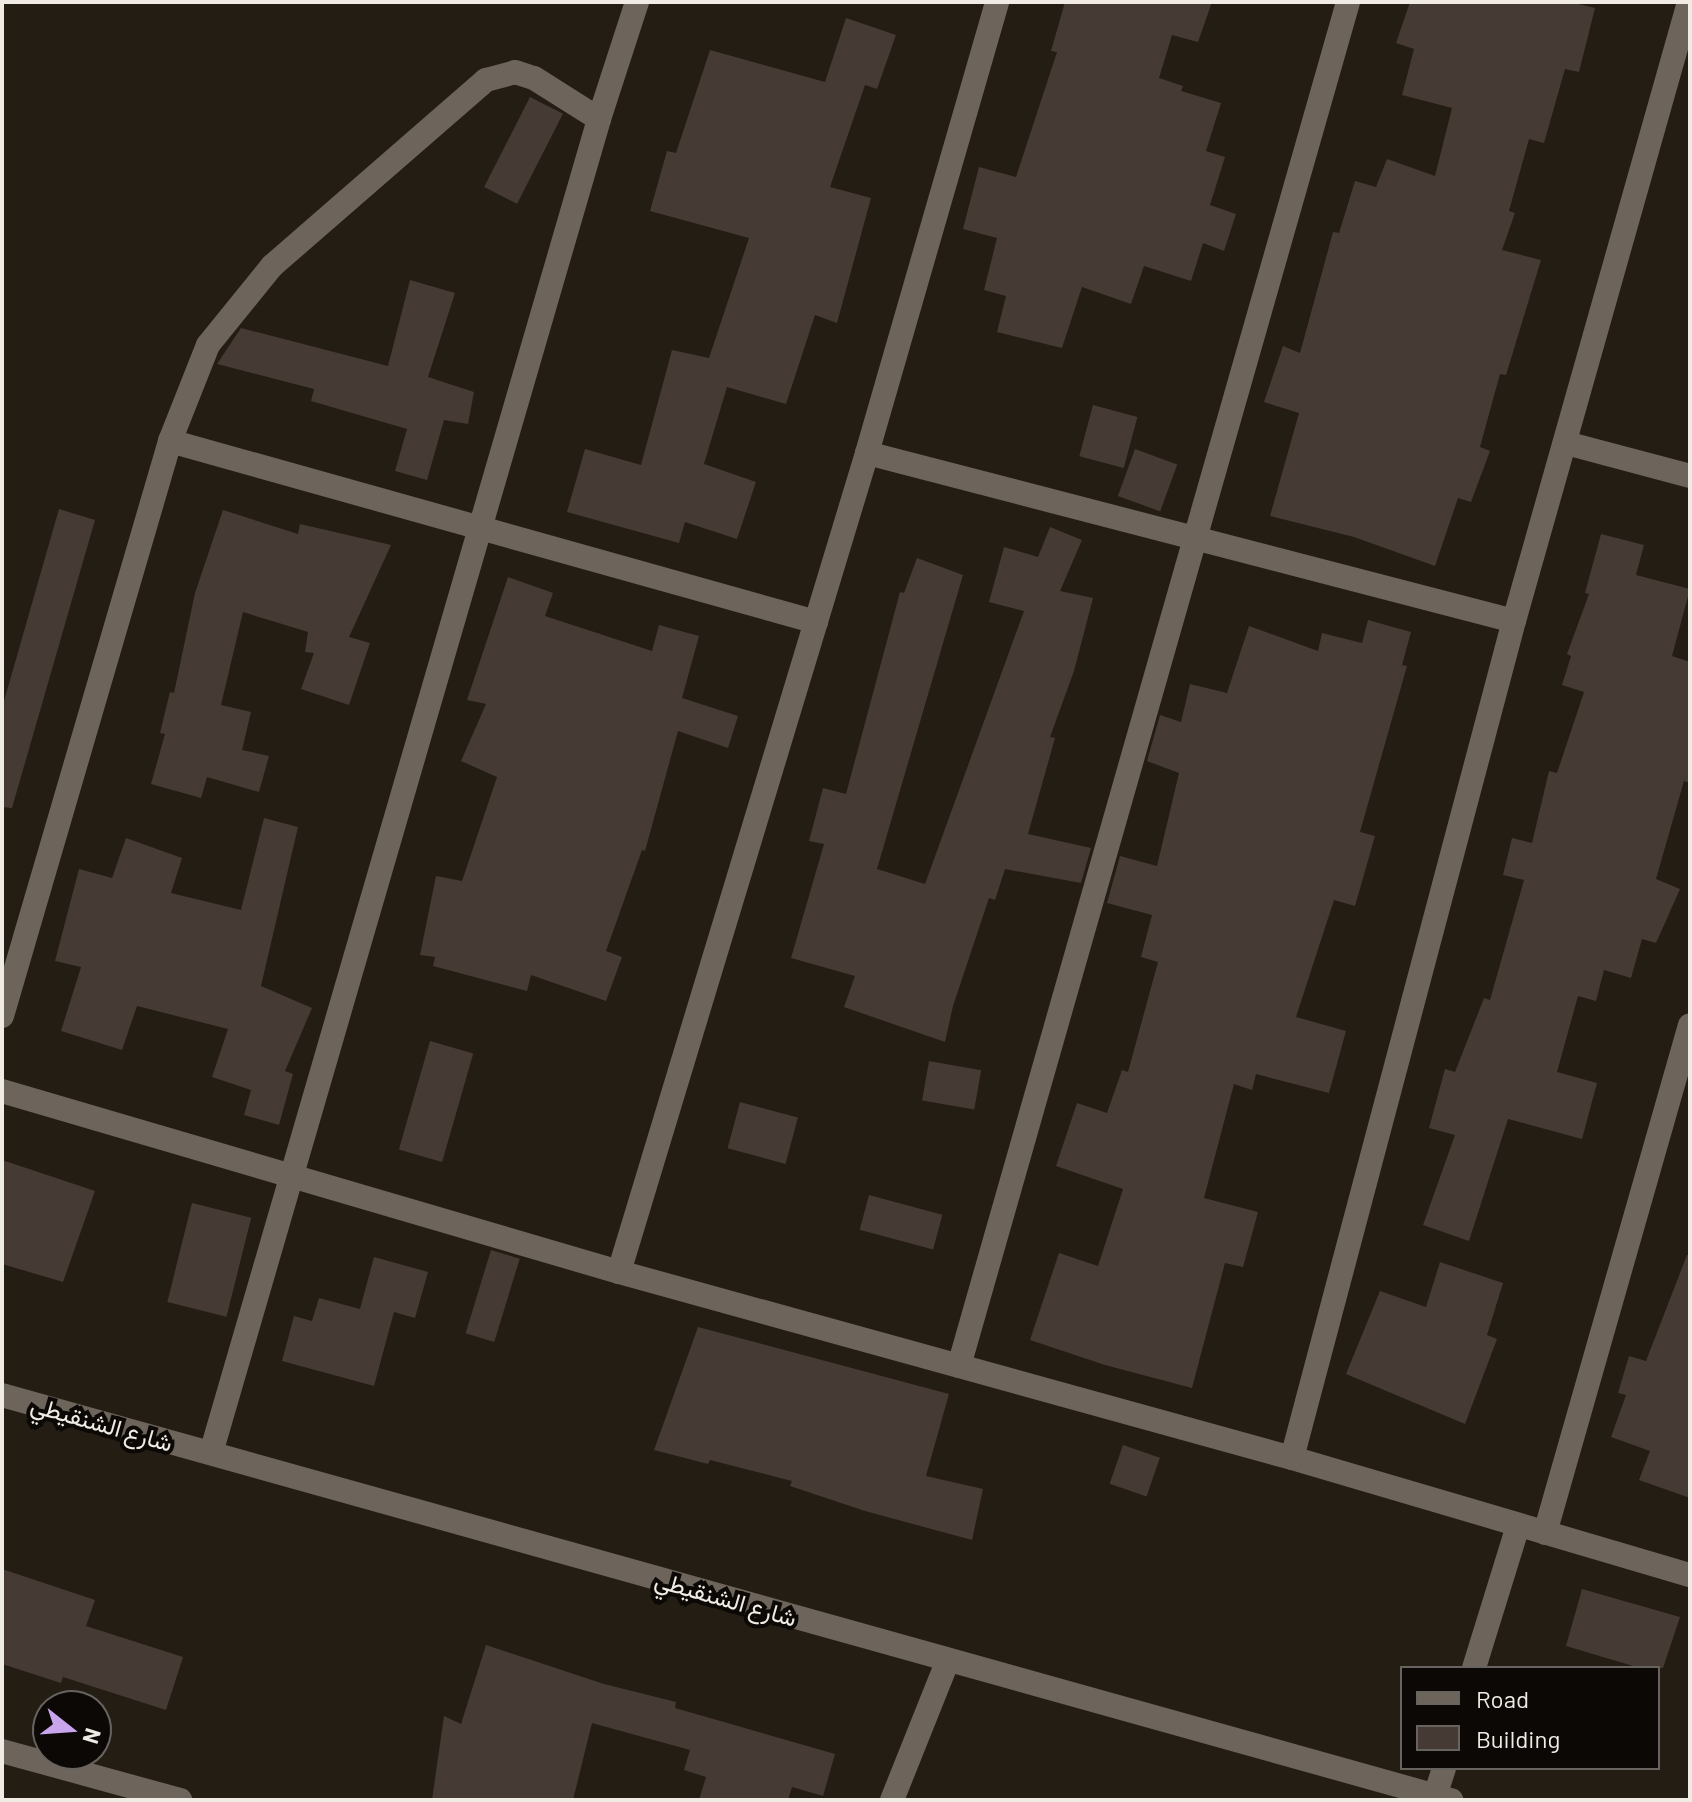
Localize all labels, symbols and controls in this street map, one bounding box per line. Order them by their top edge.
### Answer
street label: شارع الشنقيطي [28,1389,176,1457]
street label: شارع الشنقيطي [652,1564,800,1632]
legend [1400,1666,1660,1770]
text: Road [1476,1684,1529,1713]
north arrow [32,1690,112,1770]
text: Building [1476,1724,1560,1753]
text: N [78,1726,108,1747]

